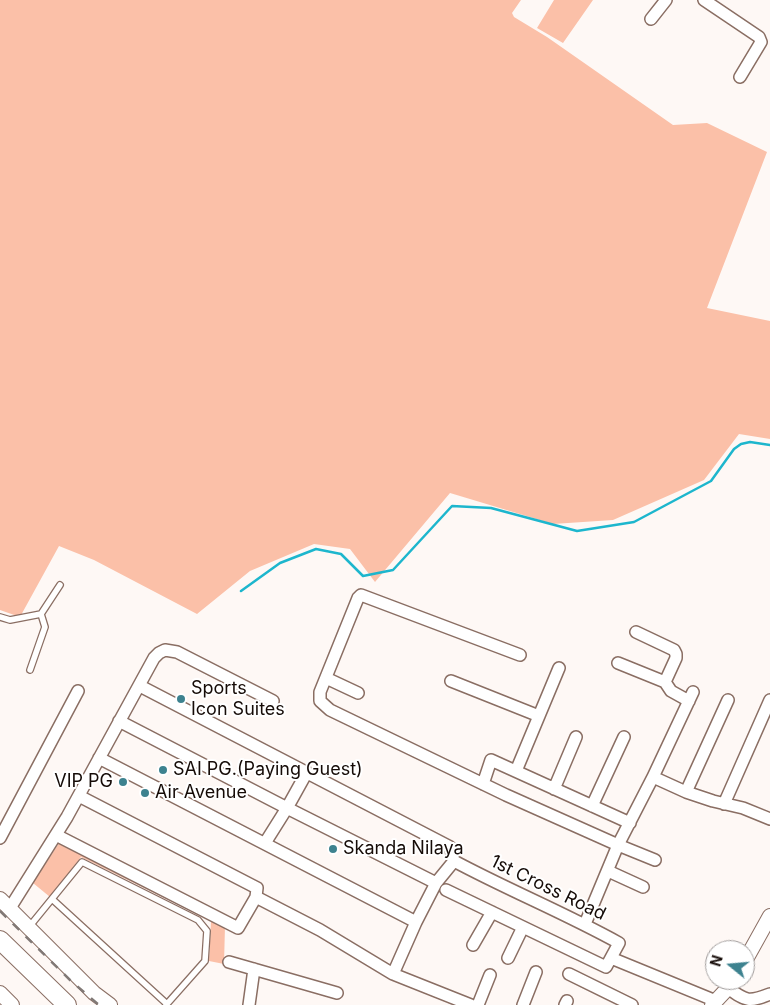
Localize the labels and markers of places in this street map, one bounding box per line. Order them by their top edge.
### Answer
place label: Sports Icon Suites [191,678,285,721]
marker: Sports Icon Suites [175,693,187,705]
place label: SAI PG.(Paying Guest) [173,759,363,781]
marker: SAI PG.(Paying Guest) [157,764,169,776]
place label: VIP PG [54,771,113,793]
marker: VIP PG [117,776,129,788]
place label: Air Avenue [155,782,247,804]
marker: Air Avenue [139,787,151,799]
place label: Skanda Nilaya [343,838,464,860]
marker: Skanda Nilaya [327,843,339,855]

